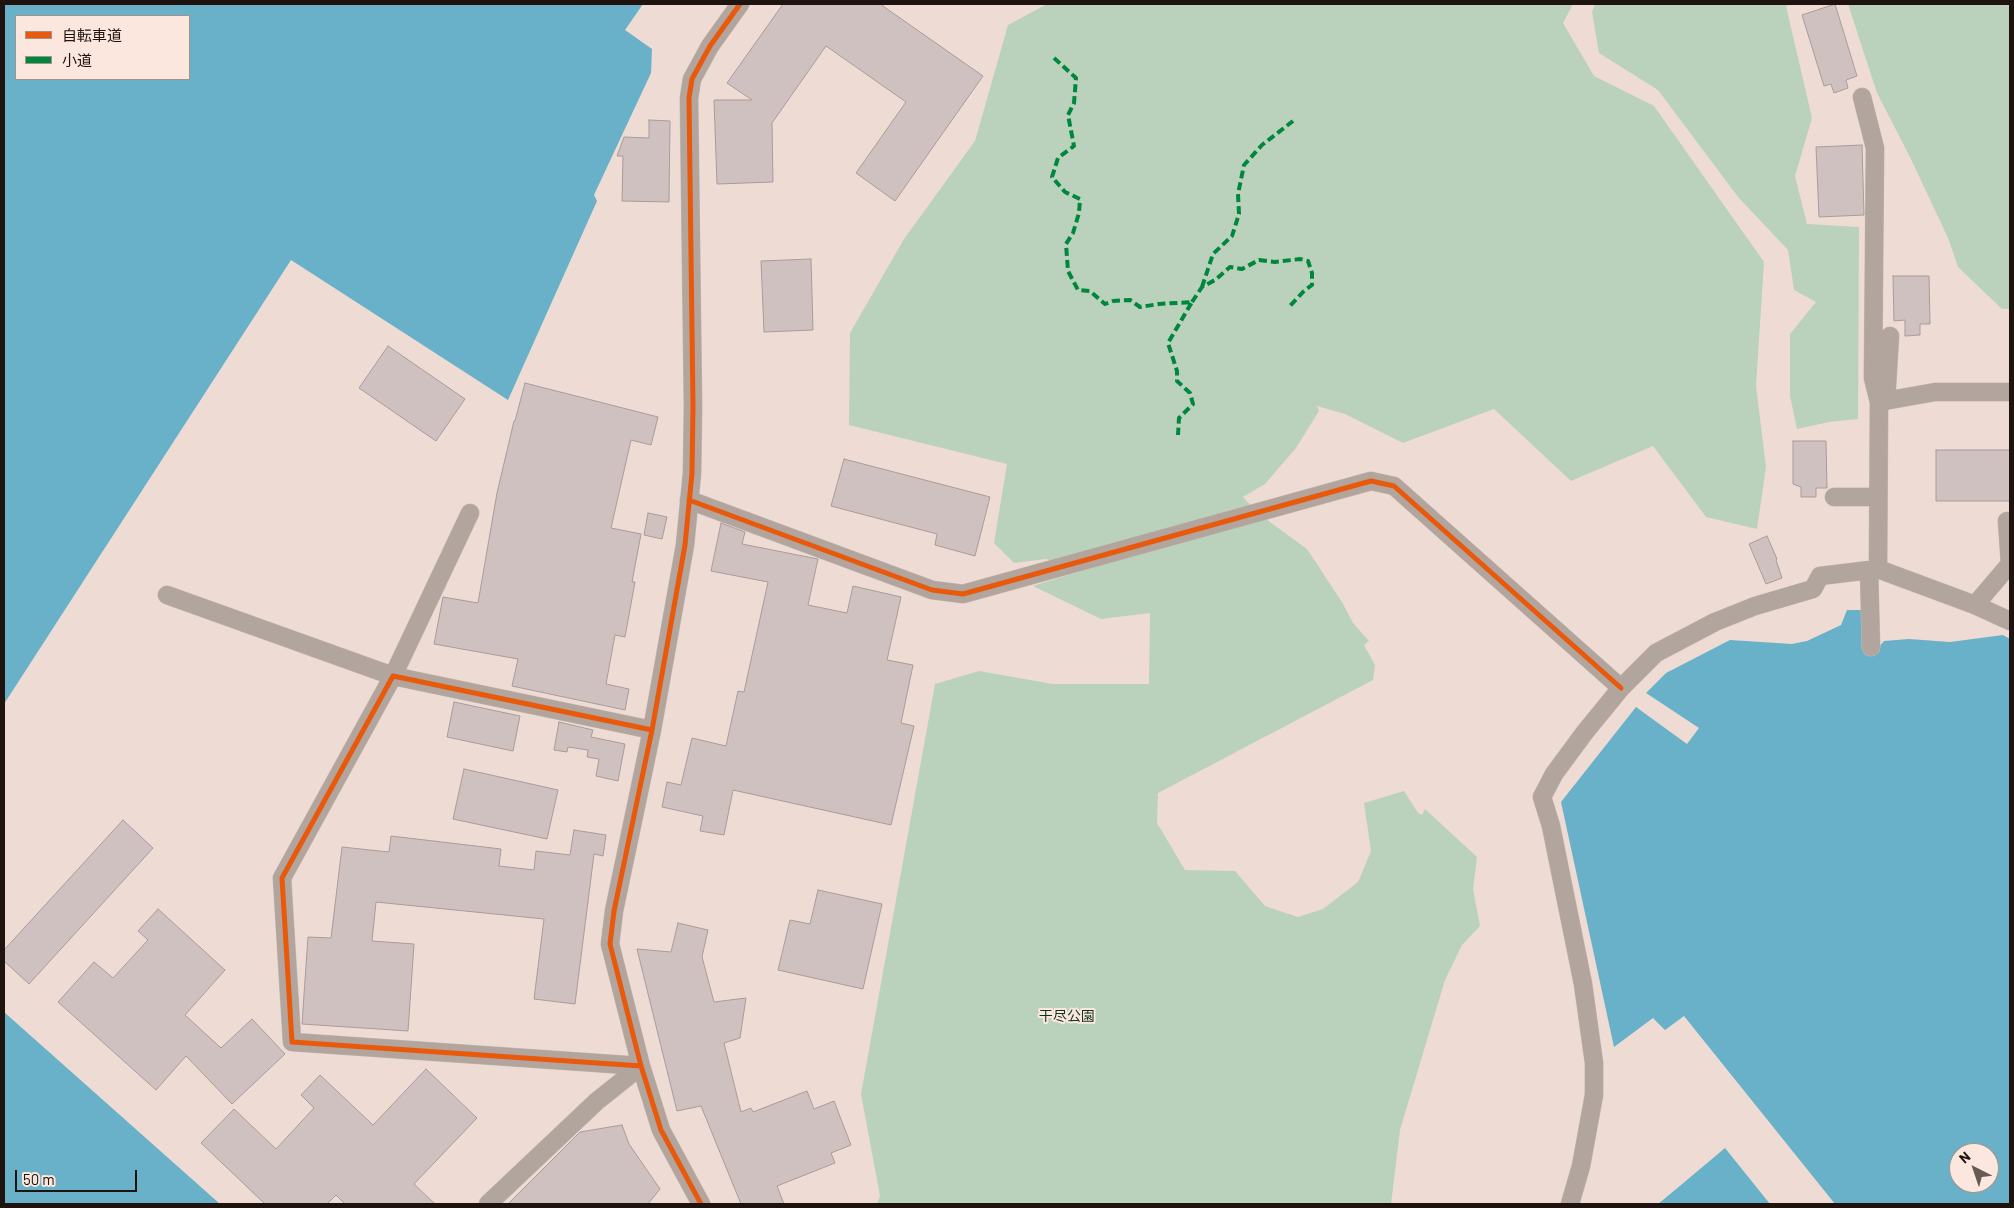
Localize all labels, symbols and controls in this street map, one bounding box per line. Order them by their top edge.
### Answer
legend [15,15,190,80]
text: 自転車道 [62,26,122,44]
text: 小道 [62,51,92,69]
park label: 干尽公園 [1039,1008,1095,1024]
north arrow [1949,1143,1999,1193]
text: N [1955,1148,1974,1167]
scale bar [18,1160,140,1192]
text: 50 m [23,1170,55,1188]

